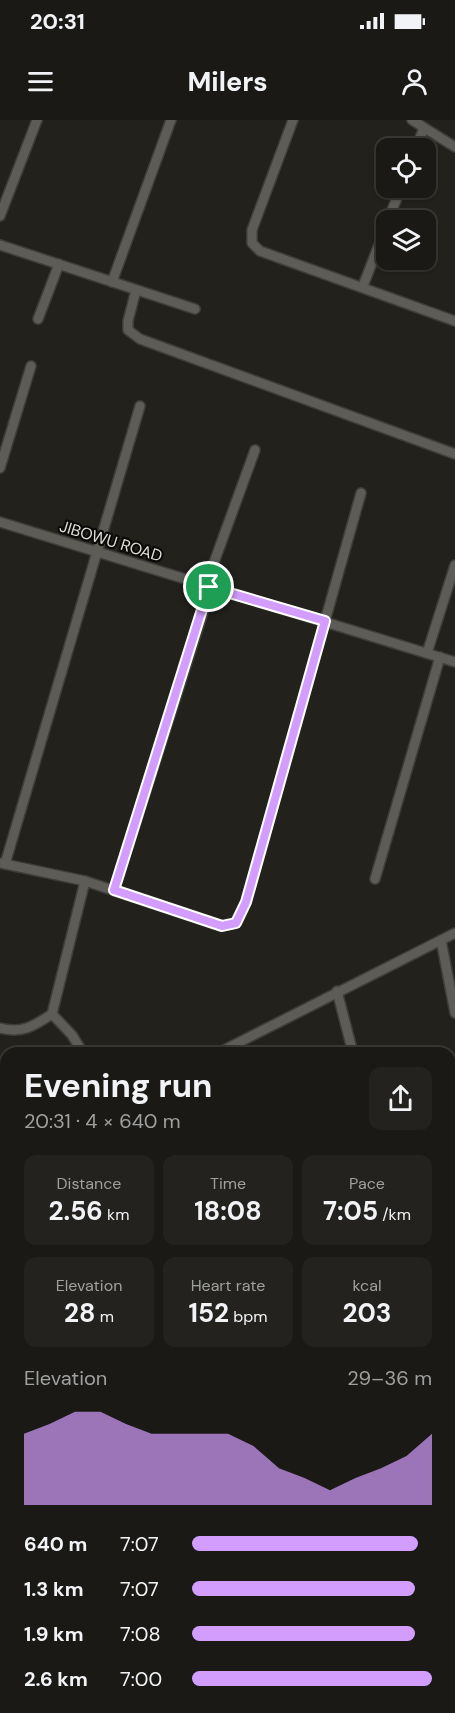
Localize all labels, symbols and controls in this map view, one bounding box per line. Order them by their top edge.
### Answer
text: 20:31 [30,7,85,36]
text: Milers [187,64,268,99]
icon: menu [24,65,57,98]
icon: person [398,65,431,98]
map controls [376,138,436,270]
button: locate [376,138,436,198]
button: layers [376,210,436,270]
street label: JIBOWU ROAD [57,515,165,567]
pin [183,561,234,612]
icon: arrive [192,570,225,603]
text: Evening run [24,1064,212,1107]
button: share [369,1067,432,1130]
text: 20:31 · 4 × 640 m [24,1108,181,1134]
text: Distance [57,1173,121,1194]
text: Time [210,1173,246,1194]
text: Pace [349,1173,385,1194]
text: 2.56 [49,1194,103,1228]
text: 18:08 [194,1194,262,1228]
text: 7:05 [323,1194,378,1228]
text: km [103,1204,129,1225]
text: /km [378,1204,411,1225]
text: Elevation [56,1275,122,1296]
text: Heart rate [191,1275,265,1296]
text: kcal [353,1275,381,1296]
text: 28 [64,1296,95,1330]
text: 152 [188,1296,229,1330]
text: 203 [343,1296,391,1330]
text: m [95,1306,114,1327]
text: bpm [229,1306,268,1327]
text: Elevation [24,1365,107,1391]
text: 29–36 m [347,1365,432,1391]
text: 640 m [24,1531,87,1557]
text: 7:07 [120,1531,159,1557]
text: 1.3 km [24,1576,83,1602]
text: 7:07 [120,1576,159,1602]
text: 1.9 km [24,1621,84,1647]
text: 7:08 [120,1621,161,1647]
text: 2.6 km [24,1666,88,1692]
text: 7:00 [120,1666,162,1692]

